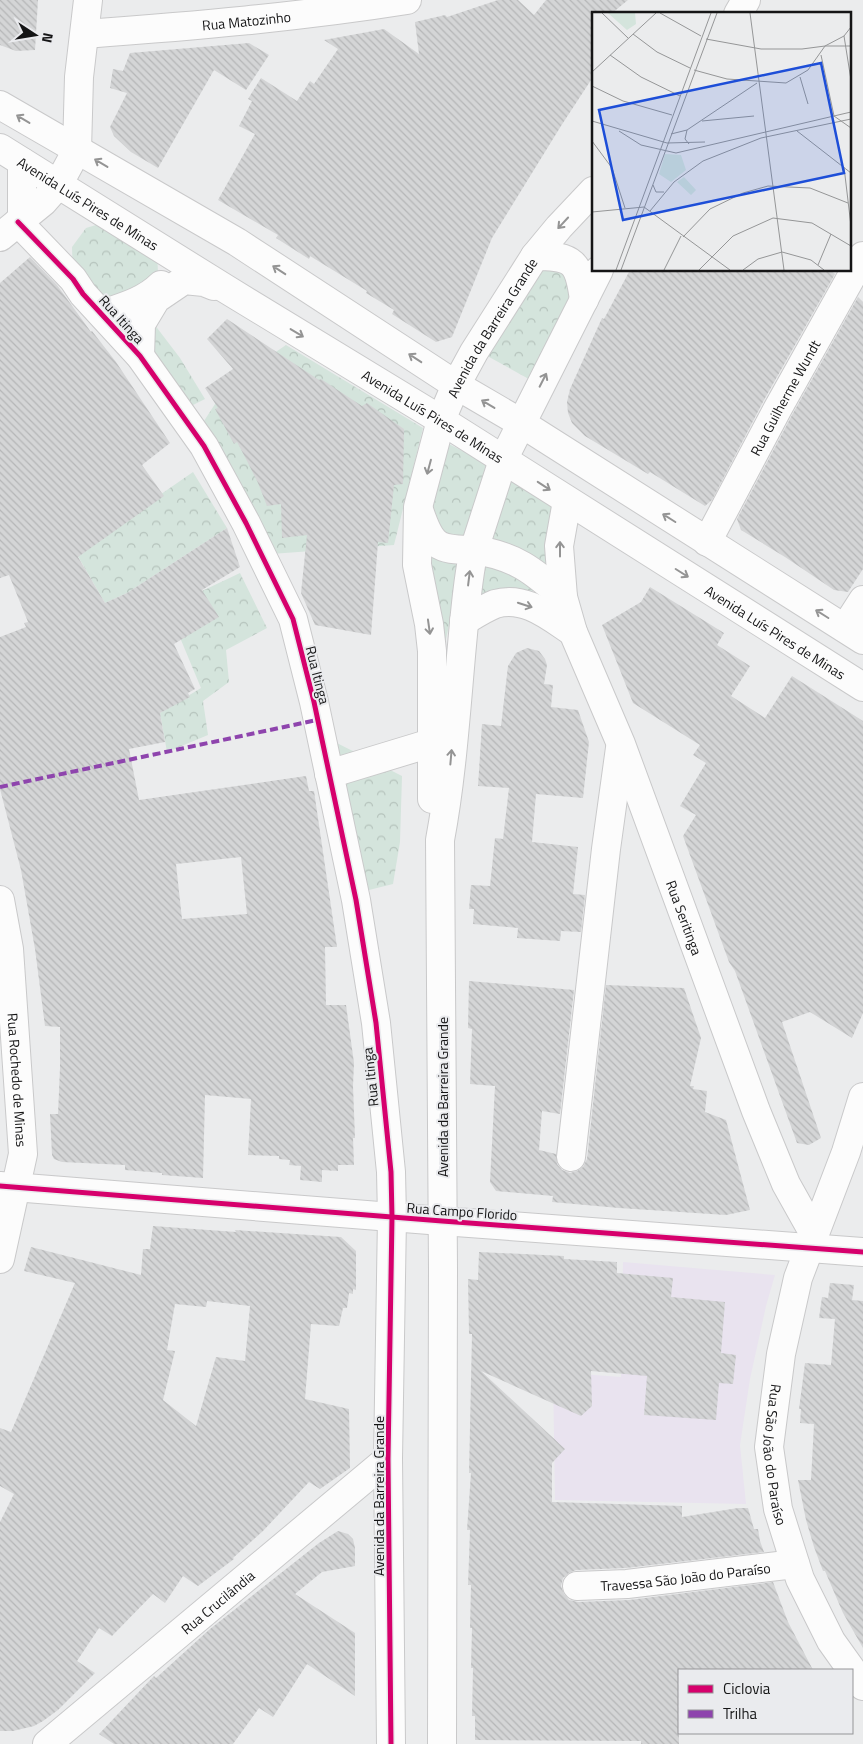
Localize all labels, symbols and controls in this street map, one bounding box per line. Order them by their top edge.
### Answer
street label: Rua Matozinho [201,5,292,35]
north arrow [10,10,60,60]
inset map [592,12,850,271]
text: N [37,31,59,45]
one-way arrow [17,113,31,123]
street label: Avenida Luís Pires de Minas [14,151,163,255]
one-way arrow [94,158,109,168]
one-way arrow [557,217,569,229]
street label: Avenida da Barreira Grande [441,253,542,401]
one-way arrow [273,264,287,274]
street label: Rua Itinga [94,290,150,348]
one-way arrow [290,328,304,338]
street label: Rua Guilherme Wundt [744,336,825,459]
one-way arrow [409,353,423,363]
street label: Avenida Luís Pires de Minas [358,364,508,468]
one-way arrow [539,373,548,388]
one-way arrow [482,399,496,409]
one-way arrow [423,459,433,475]
one-way arrow [537,481,551,491]
one-way arrow [663,513,677,523]
one-way arrow [555,541,565,557]
one-way arrow [674,568,688,578]
one-way arrow [464,570,474,586]
street label: Avenida Luís Pires de Minas [701,579,850,684]
one-way arrow [517,600,533,610]
one-way arrow [815,608,829,618]
one-way arrow [424,619,434,635]
street label: Rua Itinga [301,644,335,706]
one-way arrow [446,749,456,765]
street label: Rua Seritinga [661,877,708,958]
street label: Rua Rochedo de Minas [3,1012,33,1148]
street label: Avenida da Barreira Grande [432,1017,453,1177]
street label: Rua Itinga [356,1046,384,1108]
street label: Rua Campo Florido [406,1197,518,1225]
street label: Rua São João do Paraíso [759,1383,793,1528]
street label: Avenida da Barreira Grande [368,1416,389,1576]
street label: Travessa São João do Paraíso [600,1557,772,1596]
street label: Rua Crucilândia [176,1565,259,1639]
legend [678,1669,853,1734]
text: Ciclovia [723,1677,771,1700]
text: Trilha [723,1702,758,1725]

